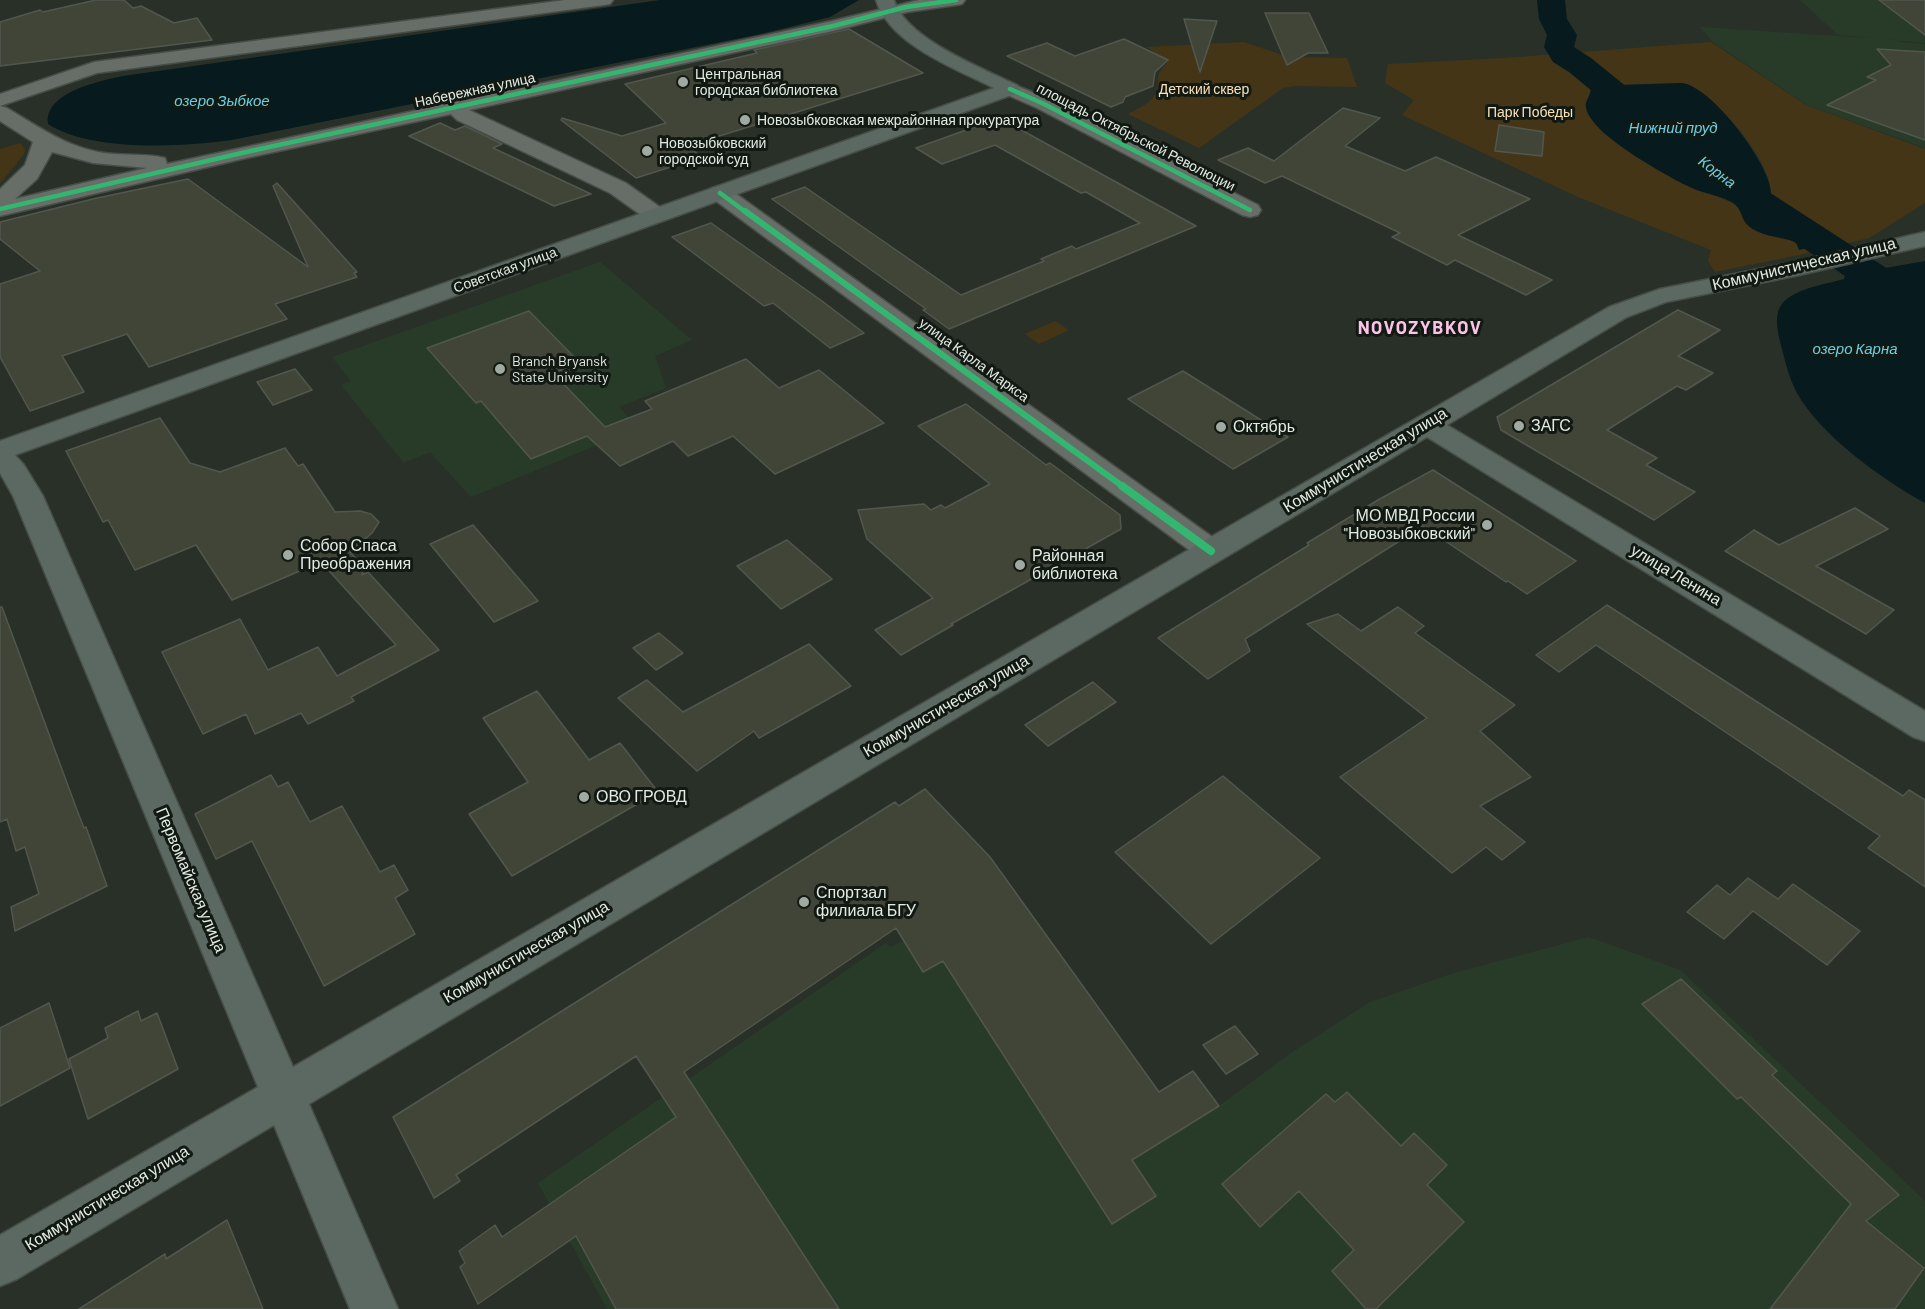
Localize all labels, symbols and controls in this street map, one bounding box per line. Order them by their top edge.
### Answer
place label: Центральная городская библиотека [695,66,838,98]
street label: Набережная улица [413,69,537,111]
marker: Центральная городская библиотека [676,75,690,89]
street label: площадь Октябрьской Революции [1034,79,1238,195]
park label: Детский сквер [1159,81,1249,97]
water label: озеро Зыбкое [174,92,270,110]
park label: Парк Победы [1487,104,1573,120]
place label: Новозыбковская межрайонная прокуратура [757,112,1039,128]
marker: Новозыбковская межрайонная прокуратура [738,113,752,127]
water label: Нижний пруд [1628,119,1718,137]
place label: Новозыбковский городской суд [659,135,766,168]
marker: Новозыбковский городской суд [640,144,654,158]
water label: Корна [1695,152,1739,192]
street label: Коммунистическая улица [1710,234,1898,294]
street label: Советская улица [451,243,559,297]
street label: улица Карла Маркса [916,314,1032,406]
district label: NOVOZYBKOV [1358,317,1482,339]
water label: озеро Карна [1812,340,1898,358]
place label: Branch Bryansk State University [512,353,608,386]
marker: Branch Bryansk State University [493,362,507,376]
street label: Коммунистическая улица [1280,403,1450,517]
place label: ЗАГС [1531,416,1571,436]
place label: Октябрь [1233,417,1295,437]
marker: ЗАГС [1512,419,1526,433]
marker: Октябрь [1214,420,1228,434]
place label: МО МВД России "Новозыбковский" [1344,506,1475,544]
marker: МО МВД России "Новозыбковский" [1480,518,1494,532]
place label: Собор Спаса Преображения [300,536,411,574]
street label: улица Ленина [1627,540,1725,610]
place label: Районная библиотека [1032,546,1118,584]
marker: Собор Спаса Преображения [281,548,295,562]
marker: Районная библиотека [1013,558,1027,572]
street label: Коммунистическая улица [860,651,1032,761]
place label: ОВО ГРОВД [596,787,687,807]
marker: ОВО ГРОВД [577,790,591,804]
street label: Первомайская улица [152,805,230,955]
place label: Спортзал филиала БГУ [816,883,916,921]
marker: Спортзал филиала БГУ [797,895,811,909]
street label: Коммунистическая улица [440,897,612,1007]
street label: Коммунистическая улица [22,1141,192,1255]

